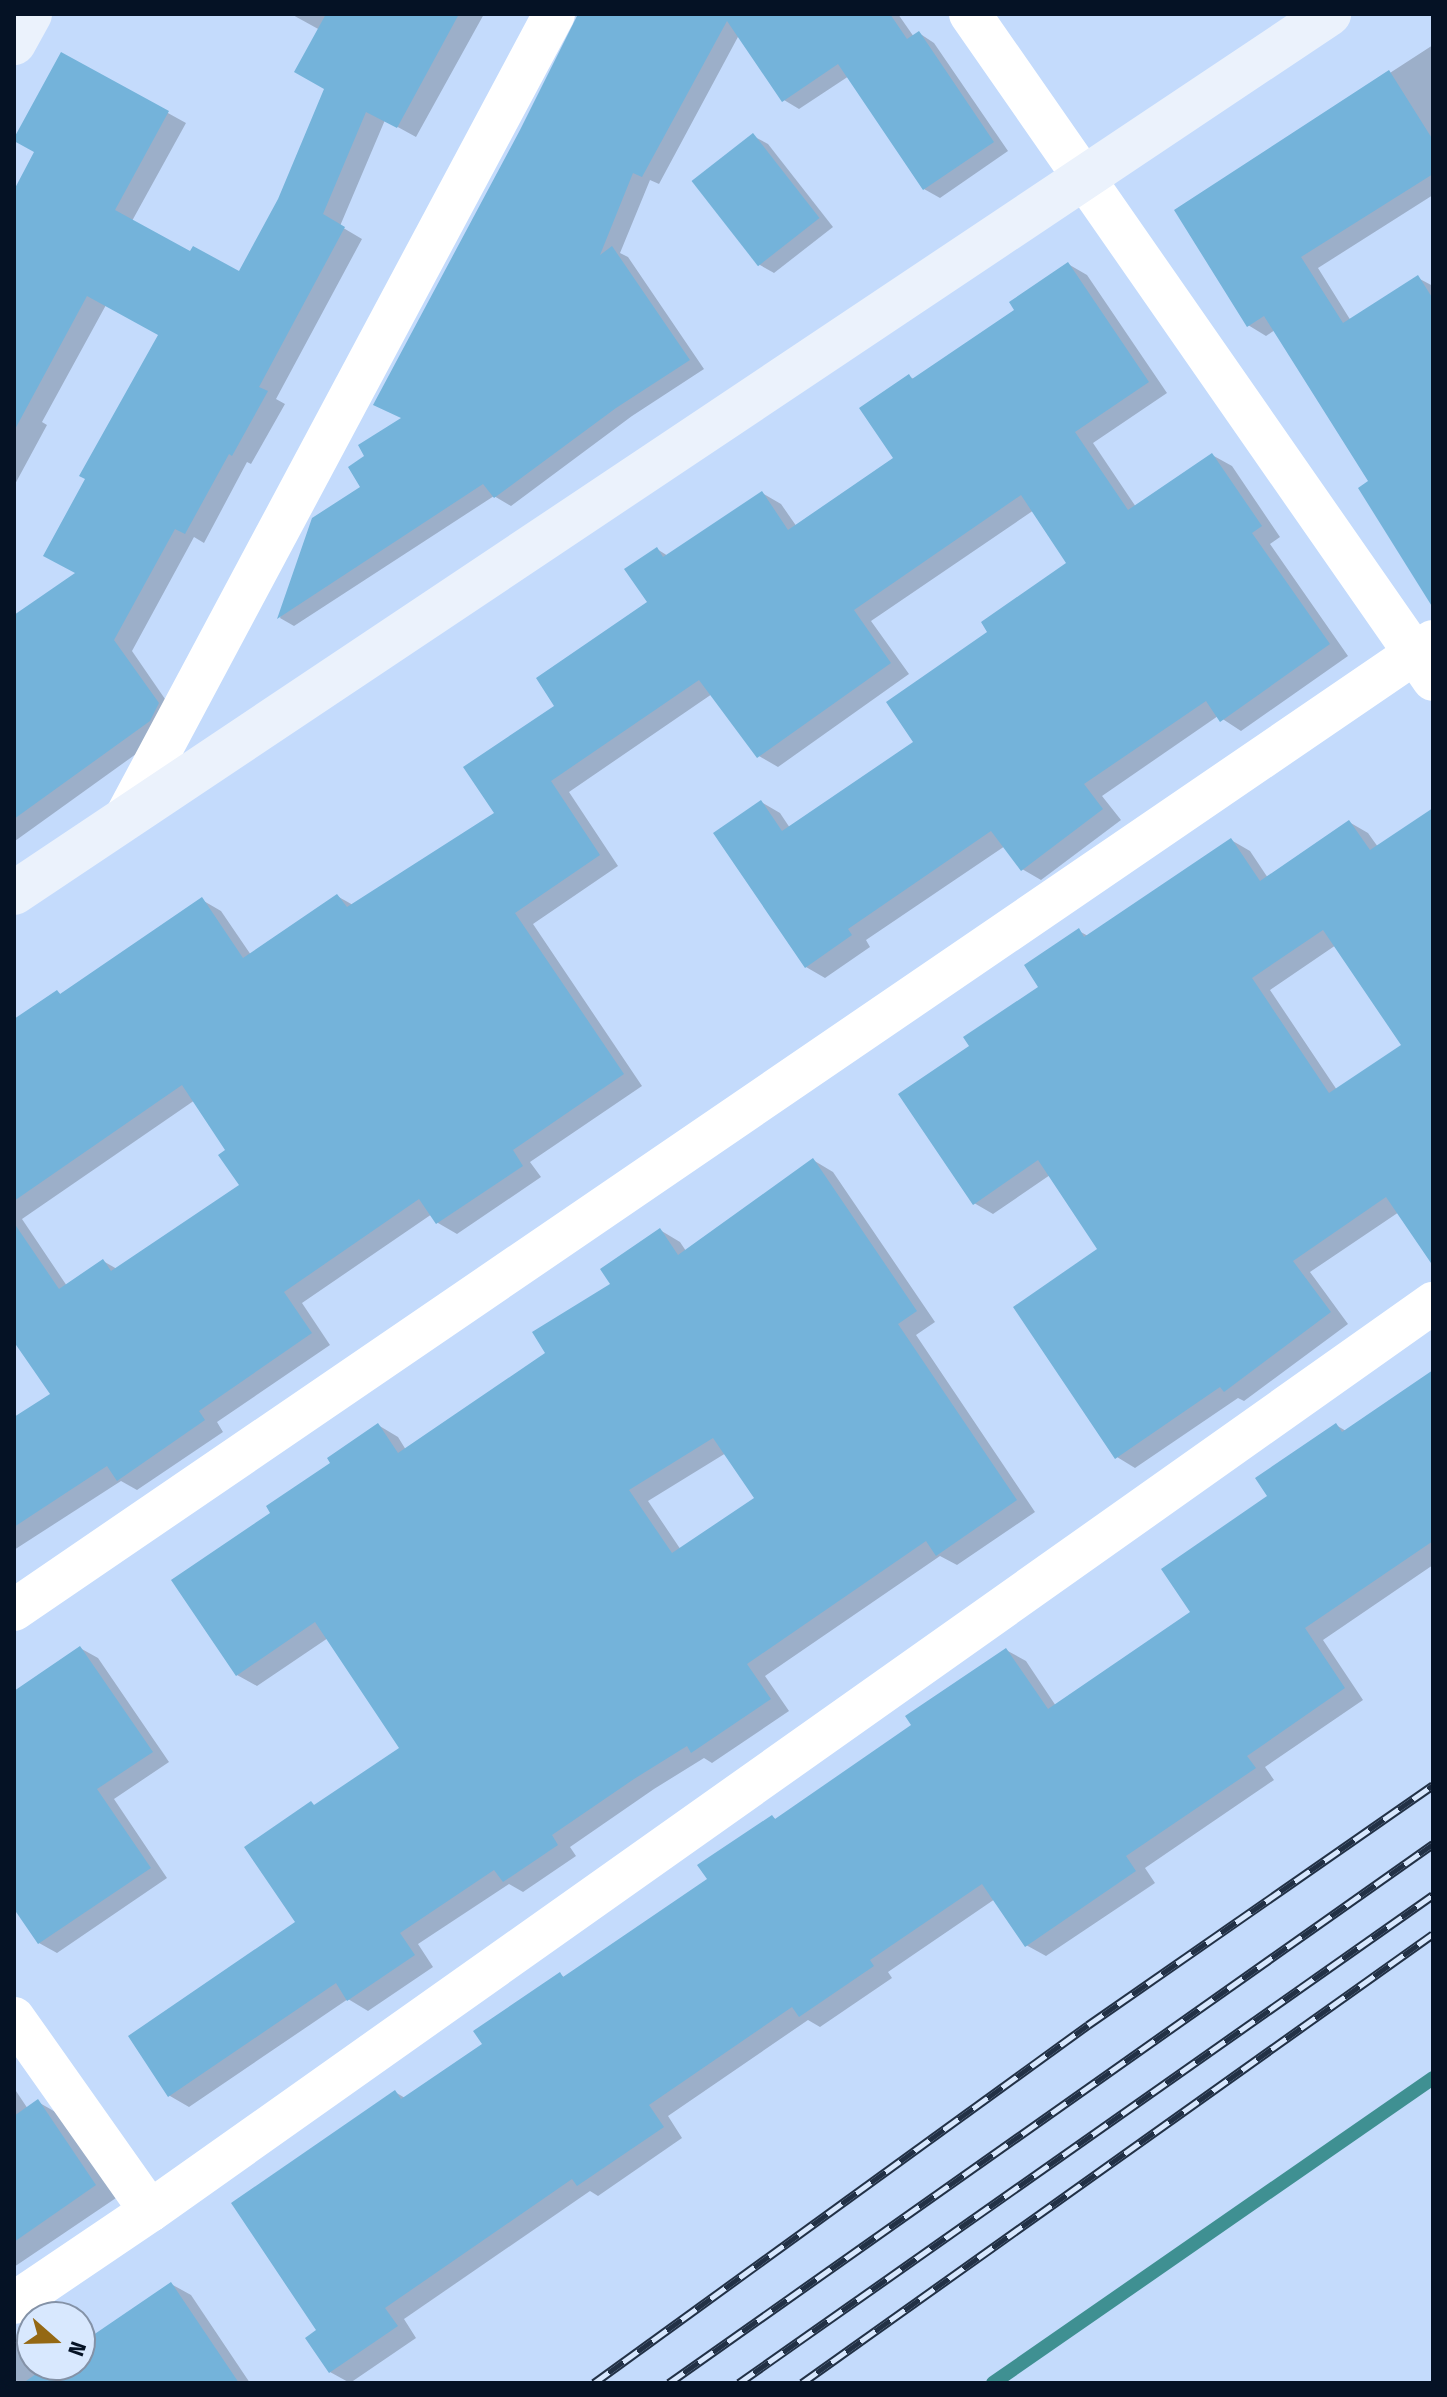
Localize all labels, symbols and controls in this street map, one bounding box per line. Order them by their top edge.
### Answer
north arrow [16,2301,96,2381]
text: N [62,2338,92,2360]

